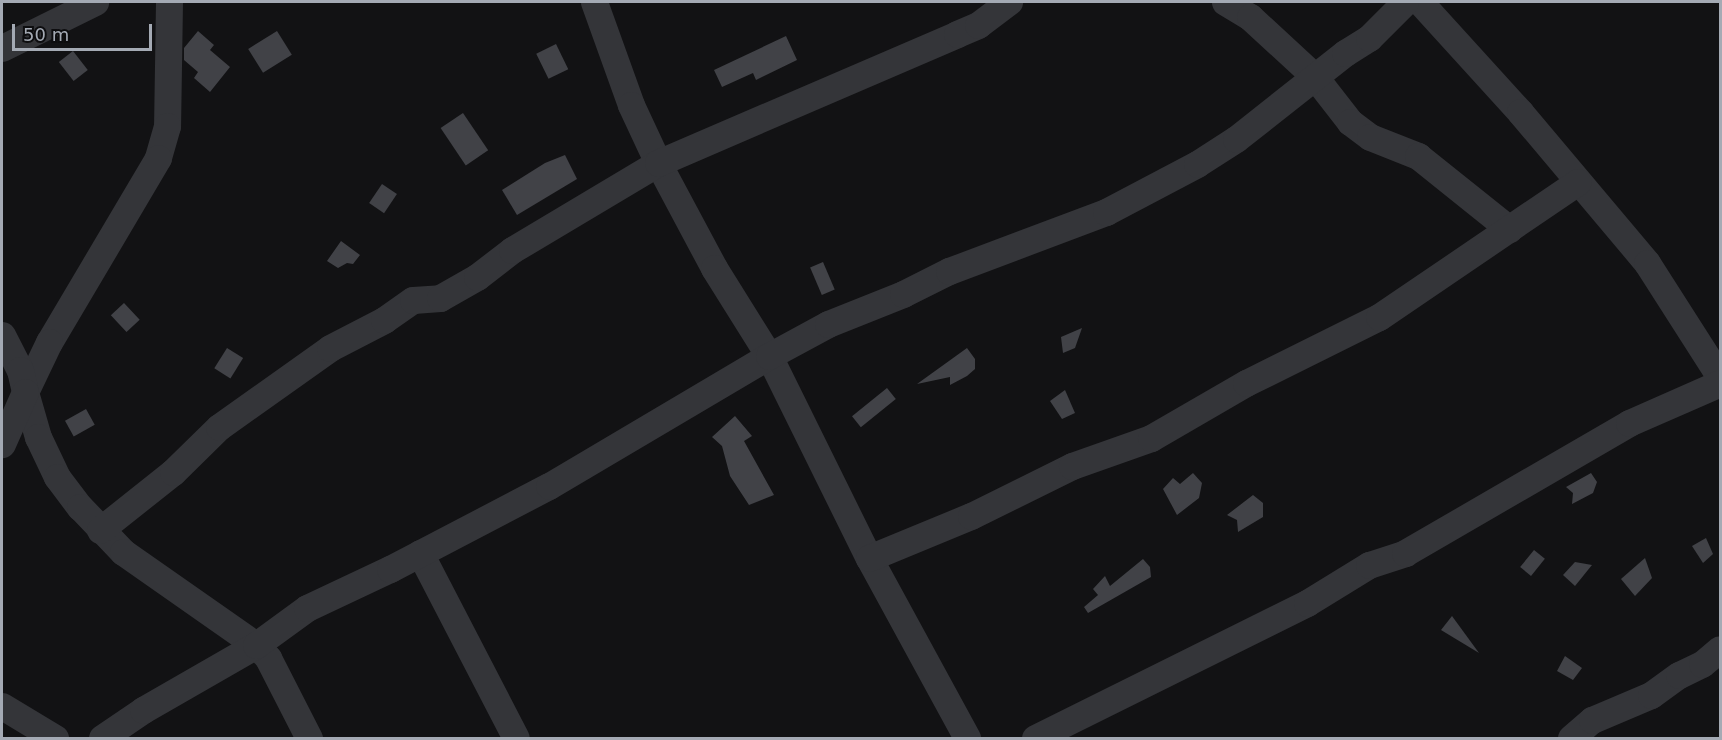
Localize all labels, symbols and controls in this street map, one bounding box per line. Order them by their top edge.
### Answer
scale bar [15,12,154,50]
text: 50 m [23,24,69,45]

